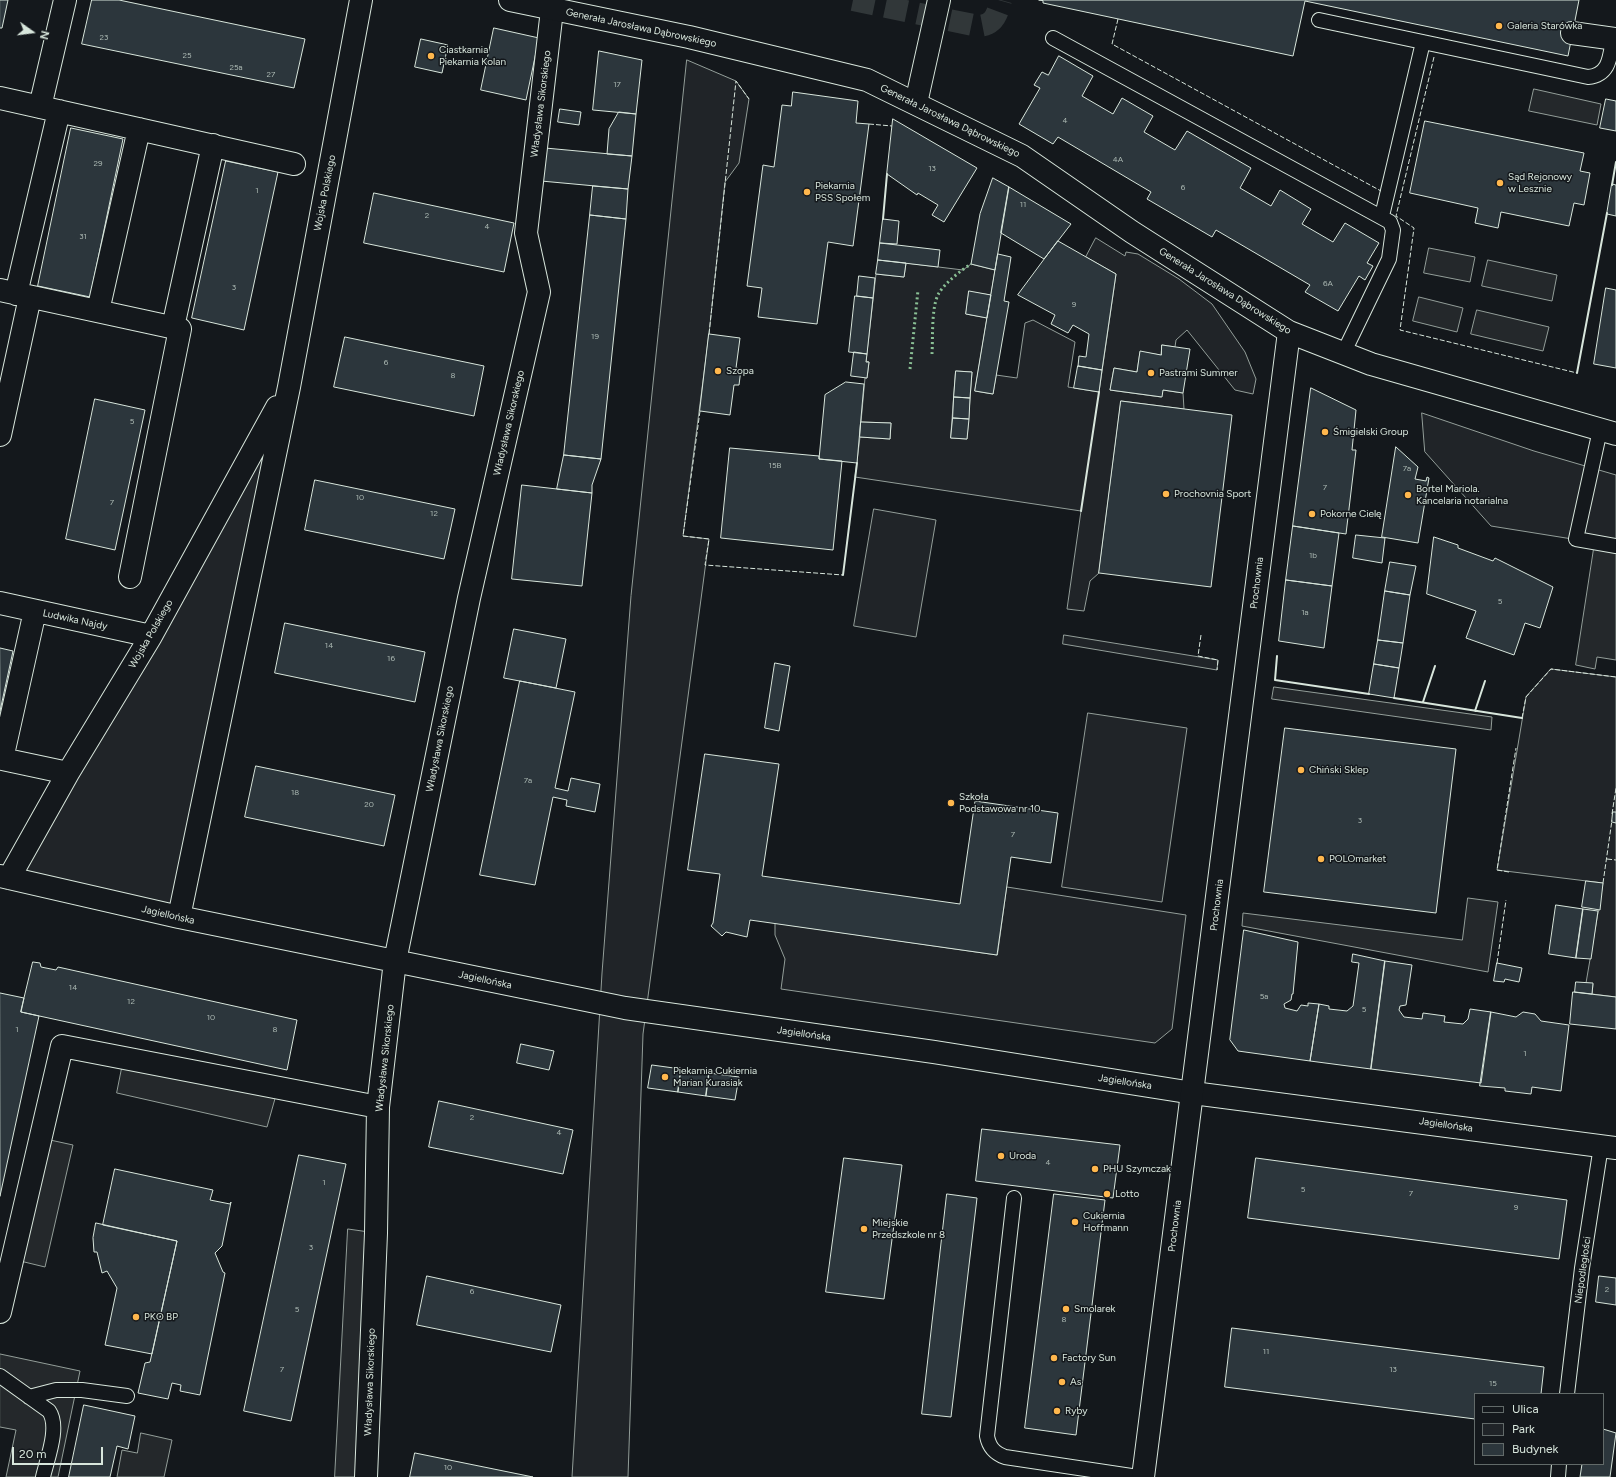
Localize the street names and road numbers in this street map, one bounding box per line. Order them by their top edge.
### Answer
street label: Generała Jarosława Dąbrowskiego [564,6,718,50]
street label: Władysława Sikorskiego [528,50,554,158]
street label: Generała Jarosława Dąbrowskiego [878,82,1022,160]
street label: Wojska Polskiego [312,154,338,232]
street label: Generała Jarosława Dąbrowskiego [1157,245,1293,337]
street label: Władysława Sikorskiego [491,369,527,477]
street label: Prochownia [1248,556,1266,610]
street label: Wojska Polskiego [126,598,176,670]
street label: Ludwika Najdy [42,607,108,633]
street label: Władysława Sikorskiego [424,685,456,793]
street label: Prochownia [1208,878,1226,932]
street label: Jagiellońska [140,903,196,927]
street label: Jagiellońska [457,968,513,992]
street label: Władysława Sikorskiego [373,1004,397,1112]
street label: Jagiellońska [776,1024,832,1044]
street label: Jagiellońska [1097,1072,1153,1092]
street label: Jagiellońska [1418,1115,1474,1135]
street label: Prochownia [1166,1199,1184,1253]
street label: Niepodległości [1572,1236,1594,1304]
street label: Władysława Sikorskiego [362,1328,378,1436]

